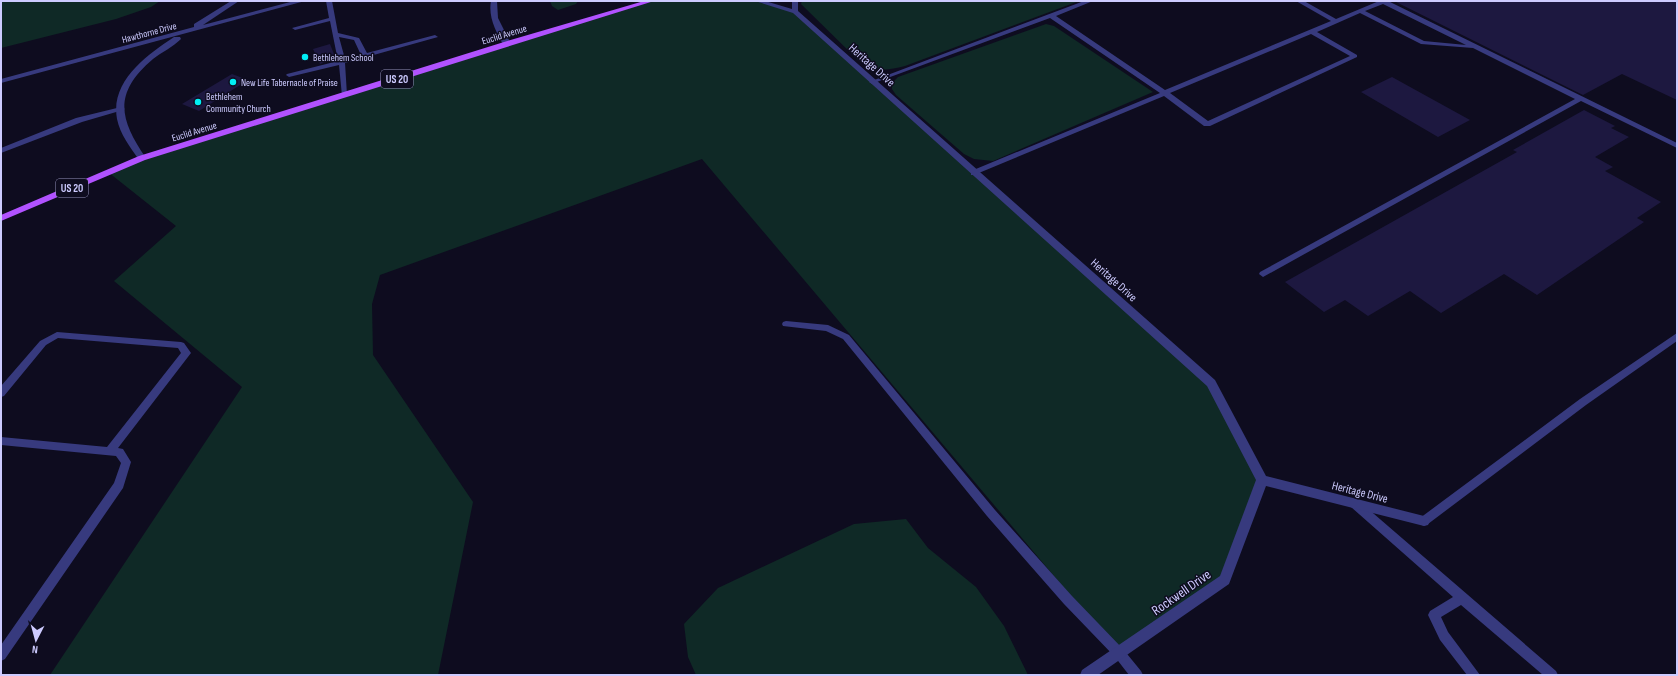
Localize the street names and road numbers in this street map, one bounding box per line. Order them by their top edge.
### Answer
street label: Hawthorne Drive [121,20,178,46]
street label: Euclid Avenue [480,22,528,47]
street label: Heritage Drive [845,41,898,90]
road number: US 20 [381,70,413,88]
street label: Euclid Avenue [170,119,218,144]
road number: US 20 [56,179,88,197]
street label: Heritage Drive [1087,256,1140,305]
street label: Heritage Drive [1330,478,1390,507]
street label: Rockwell Drive [1148,566,1214,619]

